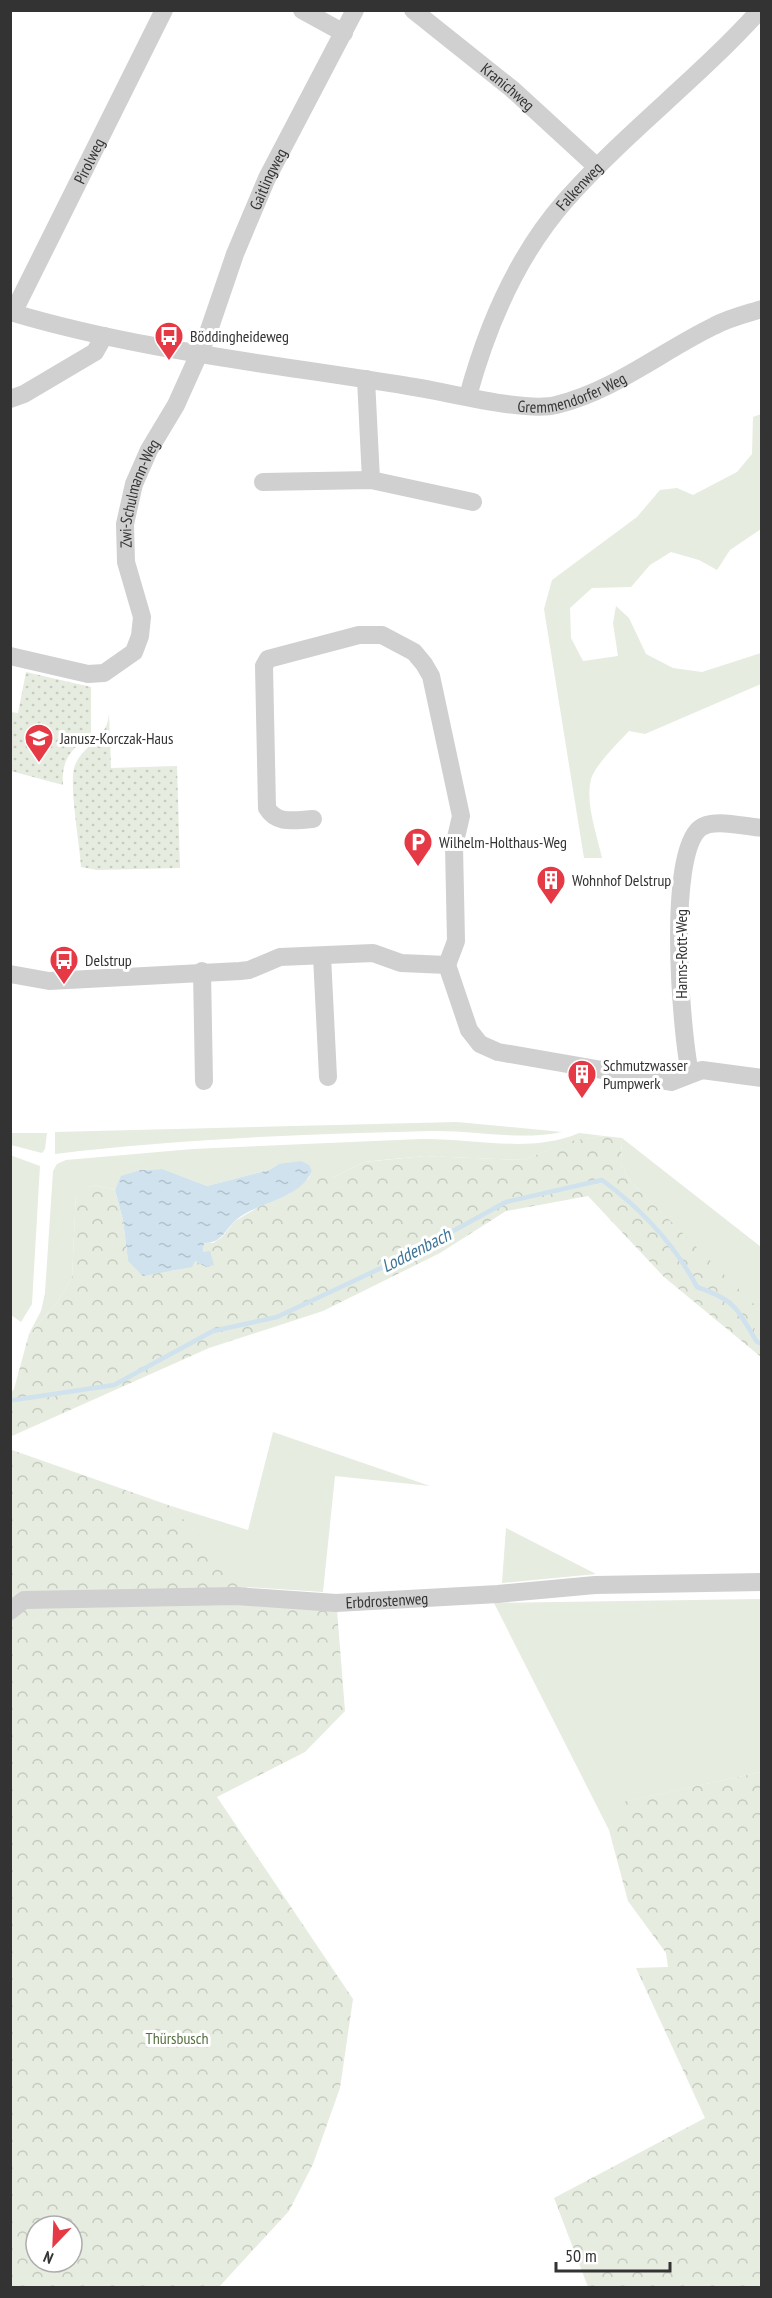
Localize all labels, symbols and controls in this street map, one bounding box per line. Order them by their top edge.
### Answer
street label: Kranichweg [477,58,539,115]
street label: Pirolweg [69,135,109,187]
street label: Gaitlingweg [245,145,291,213]
street label: Falkenweg [551,158,606,214]
bus stop icon: Böddingheideweg [153,320,185,362]
place label: Böddingheideweg [190,326,289,346]
street label: Gremmendorfer Weg [517,368,630,417]
street label: Zwi-Schulmann-Weg [115,435,163,548]
school or university icon: Janusz-Korczak-Haus [23,722,55,764]
place label: Janusz-Korczak-Haus [59,728,173,748]
parking icon: Wilhelm-Holthaus-Weg [402,826,434,868]
place label: Wilhelm-Holthaus-Weg [439,832,567,852]
building icon: Wohnhof Delstrup [535,864,567,906]
place label: Wohnhof Delstrup [572,870,671,890]
street label: Hanns-Rott-Weg [671,909,691,999]
bus stop icon: Delstrup [48,944,80,986]
place label: Delstrup [85,950,132,970]
place label: Schmutzwasser Pumpwerk [603,1055,688,1093]
building icon: Schmutzwasser Pumpwerk [566,1058,598,1100]
water label: Loddenbach [377,1222,455,1277]
street label: Erbdrostenweg [345,1588,429,1612]
park label: Thürsbusch [146,2028,208,2048]
north arrow [24,2214,84,2274]
scale bar [556,2235,670,2273]
text: 50 m [565,2244,597,2267]
text: N [40,2247,56,2269]

